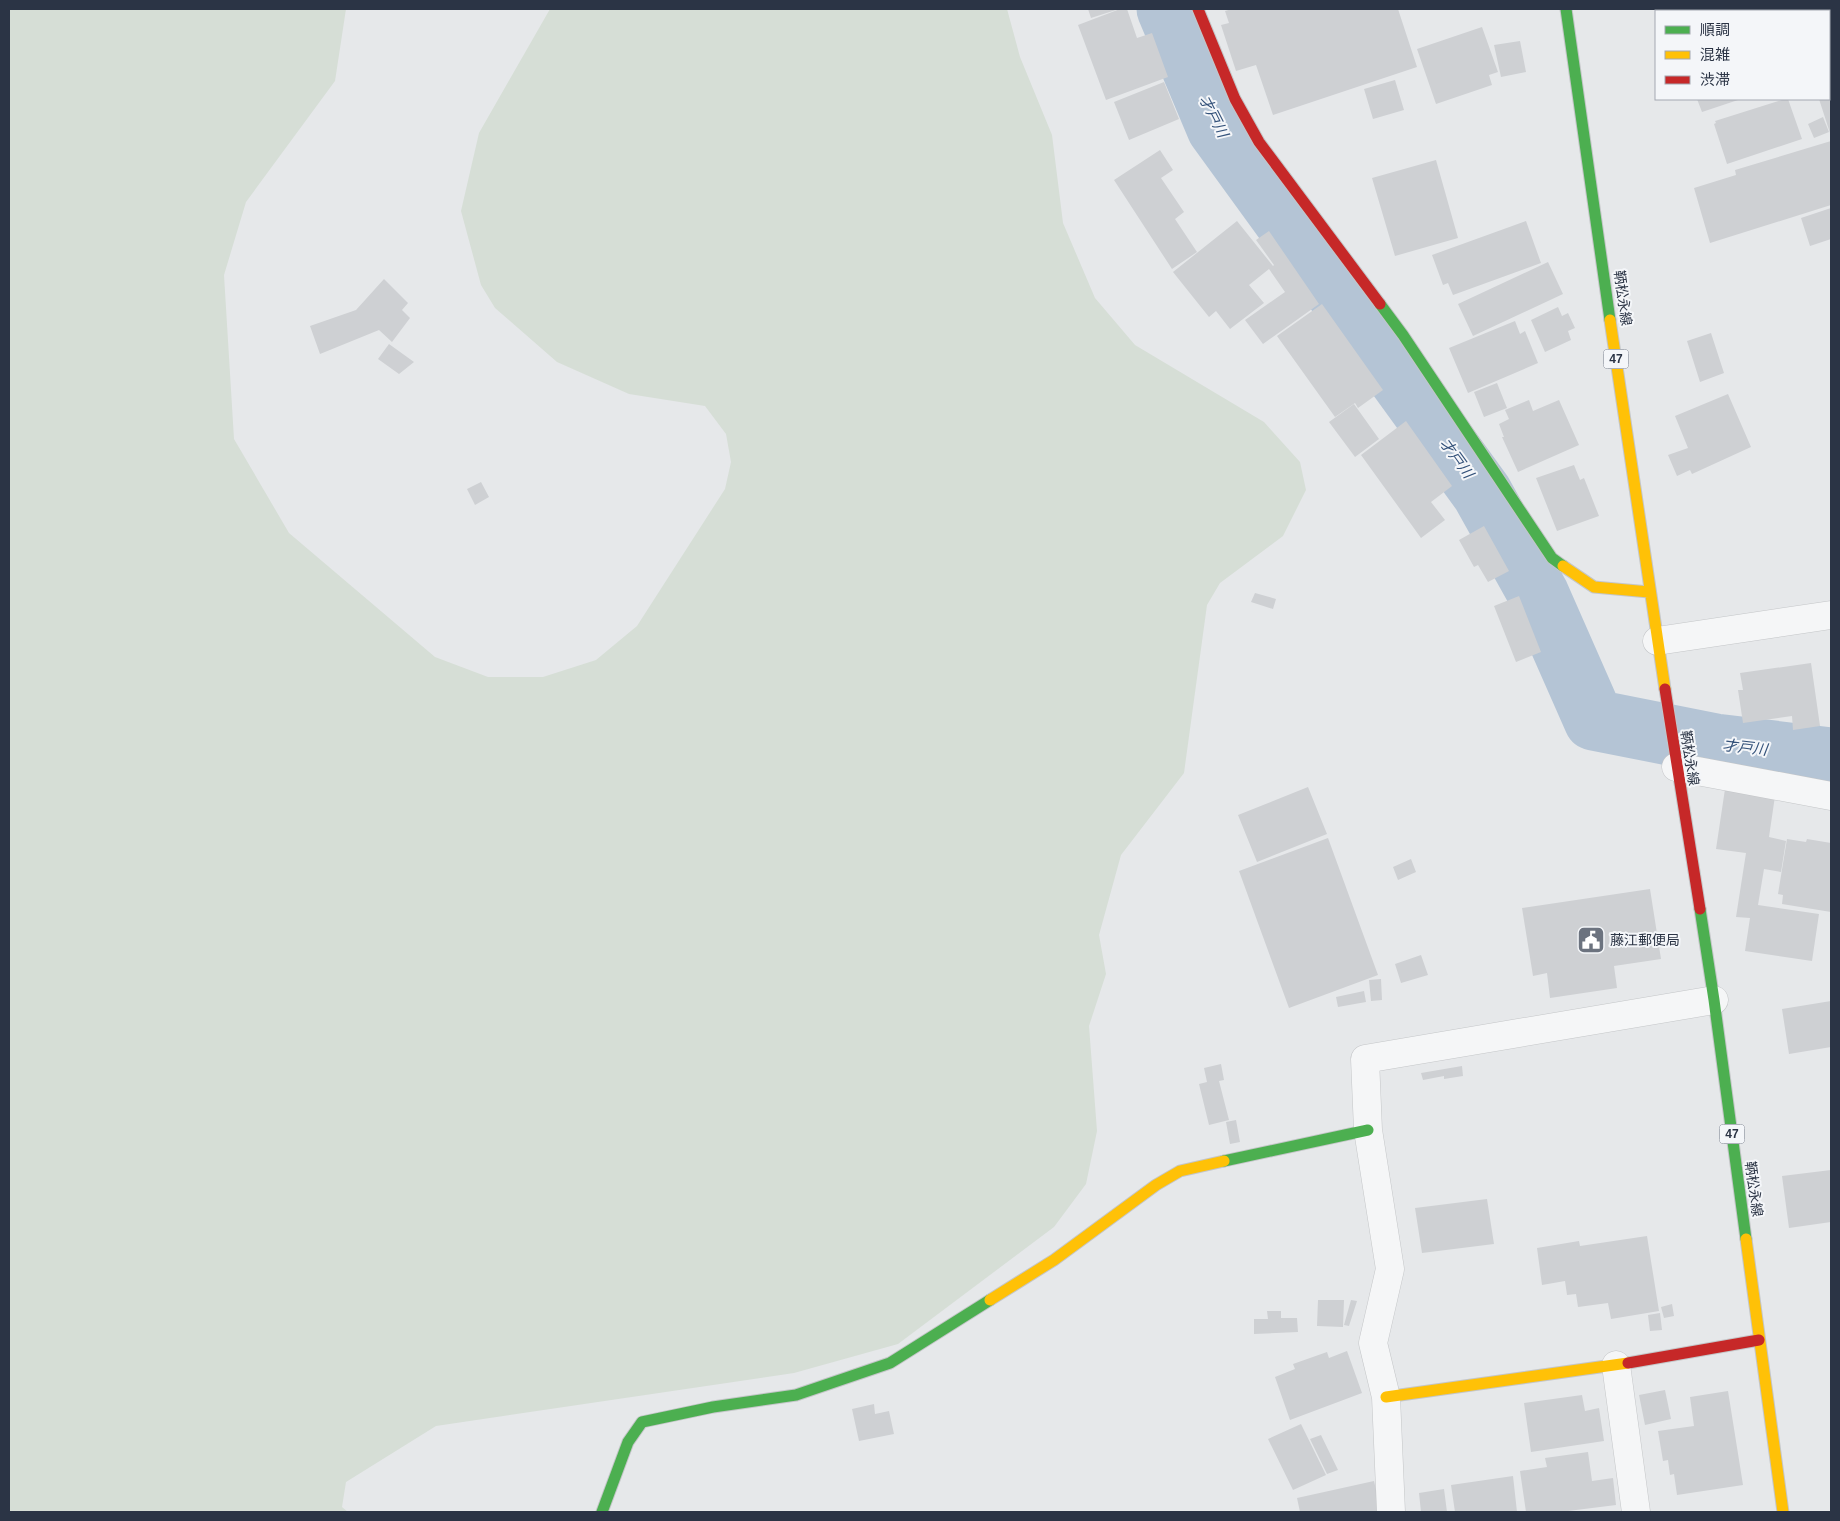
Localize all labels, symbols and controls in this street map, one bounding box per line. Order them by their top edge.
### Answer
legend [1655,10,1830,100]
text: 順調 [1700,21,1730,38]
text: 混雑 [1700,46,1730,63]
text: 渋滞 [1700,71,1730,88]
water label: 才戸川 [1196,92,1233,142]
street label: 鞆松永線 [1611,269,1635,327]
road number: 47 [1604,349,1628,368]
water label: 才戸川 [1437,435,1478,483]
street label: 鞆松永線 [1678,729,1702,787]
water label: 才戸川 [1722,736,1770,758]
public building icon: 藤江郵便局 [1576,925,1606,955]
place label: 藤江郵便局 [1610,932,1680,948]
road number: 47 [1720,1124,1744,1144]
street label: 鞆松永線 [1742,1160,1766,1218]

